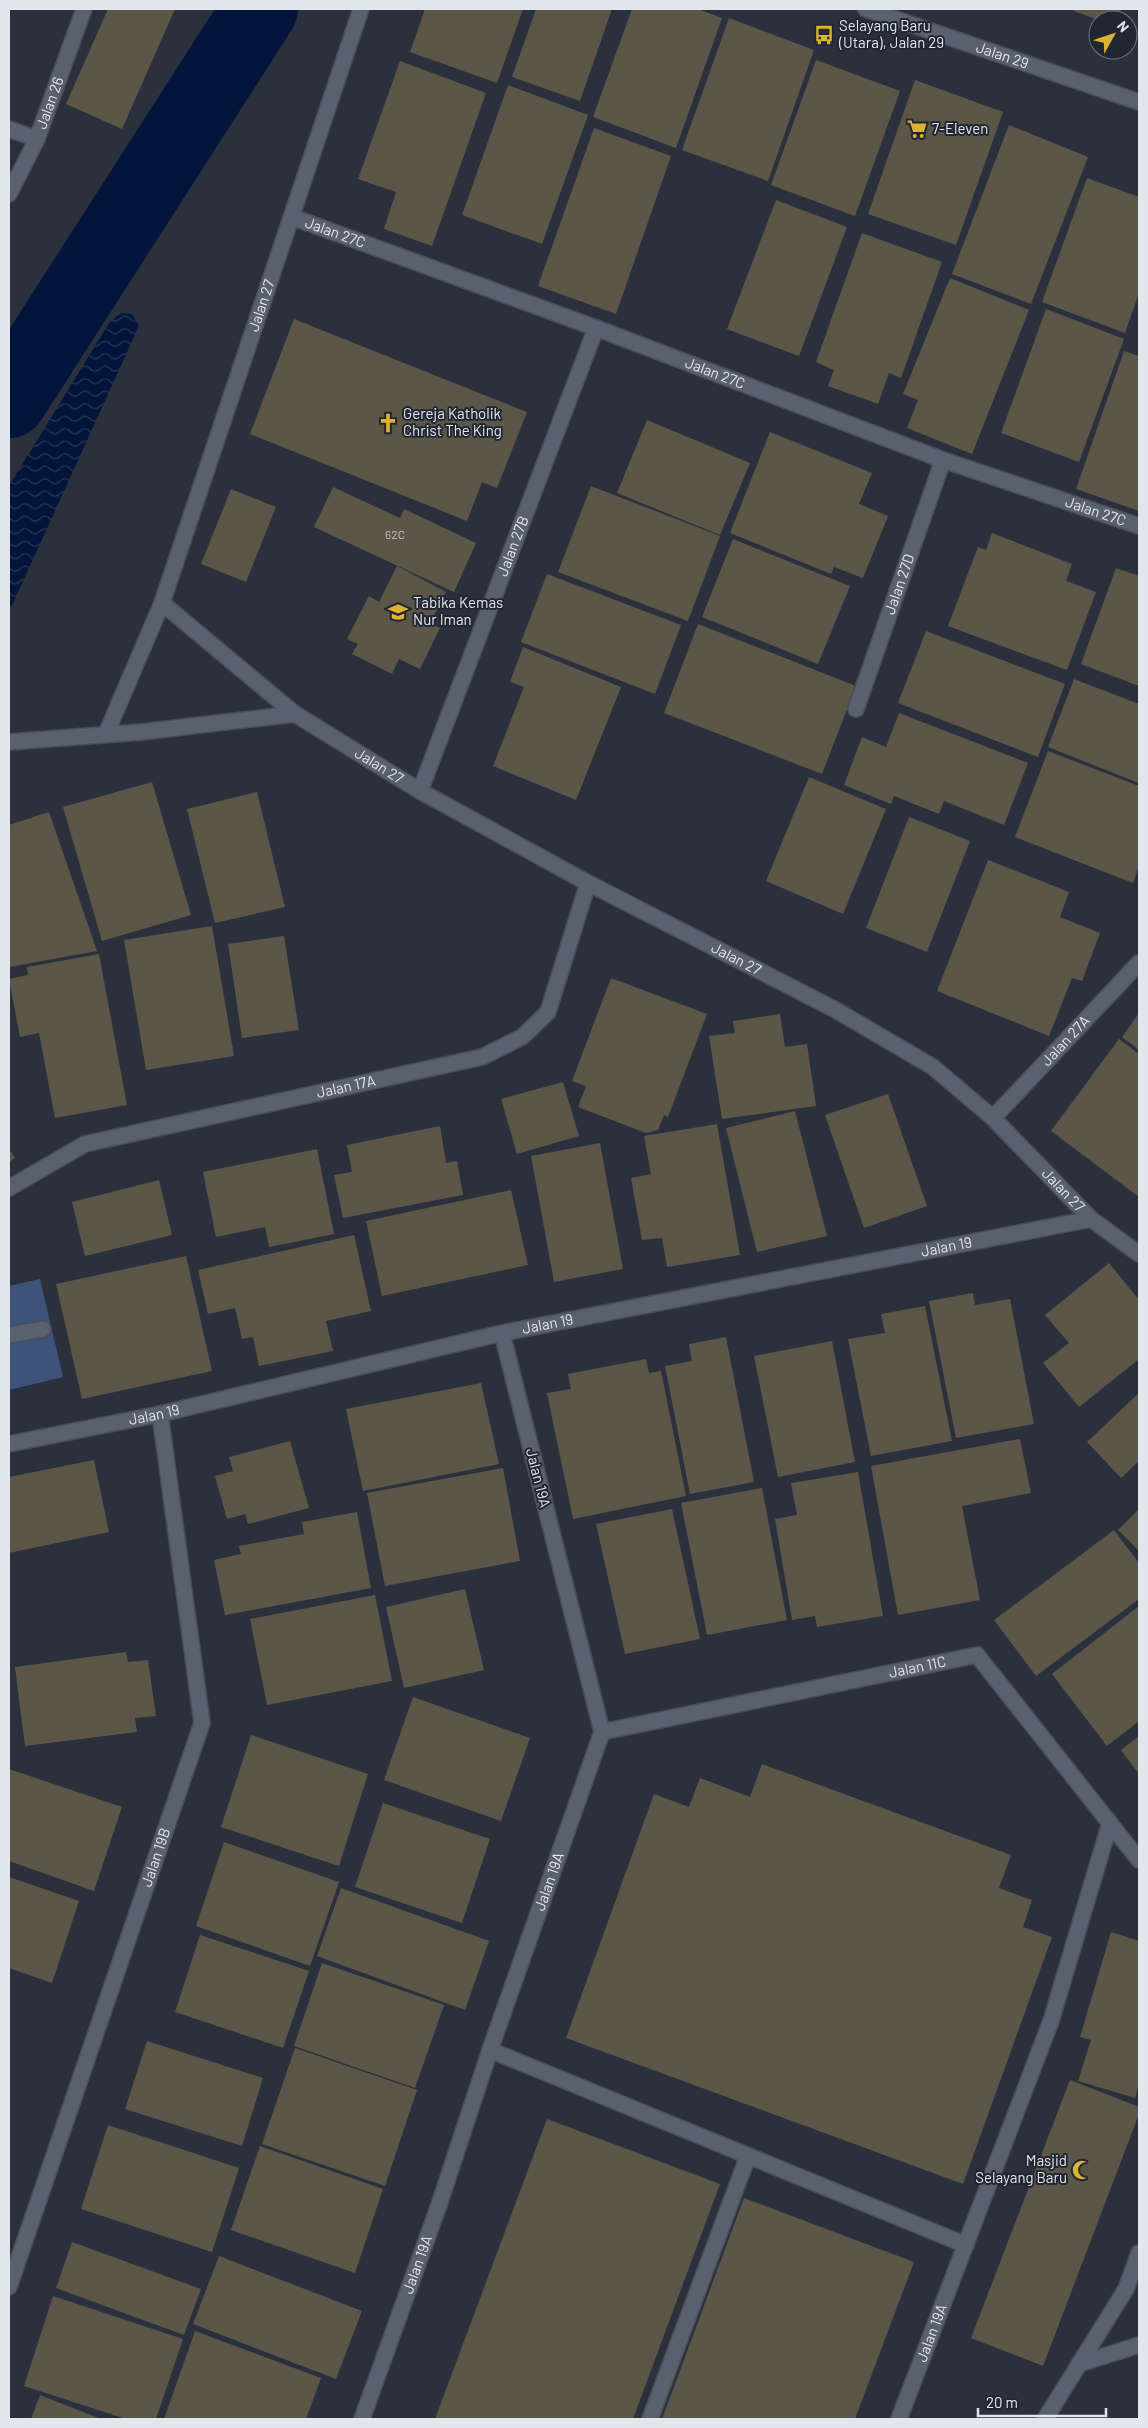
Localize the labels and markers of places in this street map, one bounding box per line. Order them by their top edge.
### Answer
place label: Selayang Baru (Utara), Jalan 29 [838,16,944,51]
bus stop icon: Selayang Baru (Utara), Jalan 29 [813,24,835,46]
supermarket icon: 7-Eleven [906,118,928,140]
place label: 7-Eleven [932,119,988,137]
place label: Gereja Katholik Christ The King [403,404,502,439]
church icon: Gereja Katholik Christ The King [377,412,399,434]
place label: Tabika Kemas Nur Iman [413,593,503,628]
school or university icon: Tabika Kemas Nur Iman [387,601,409,623]
place label: Masjid Selayang Baru [975,2151,1067,2186]
mosque icon: Masjid Selayang Baru [1071,2159,1093,2181]

